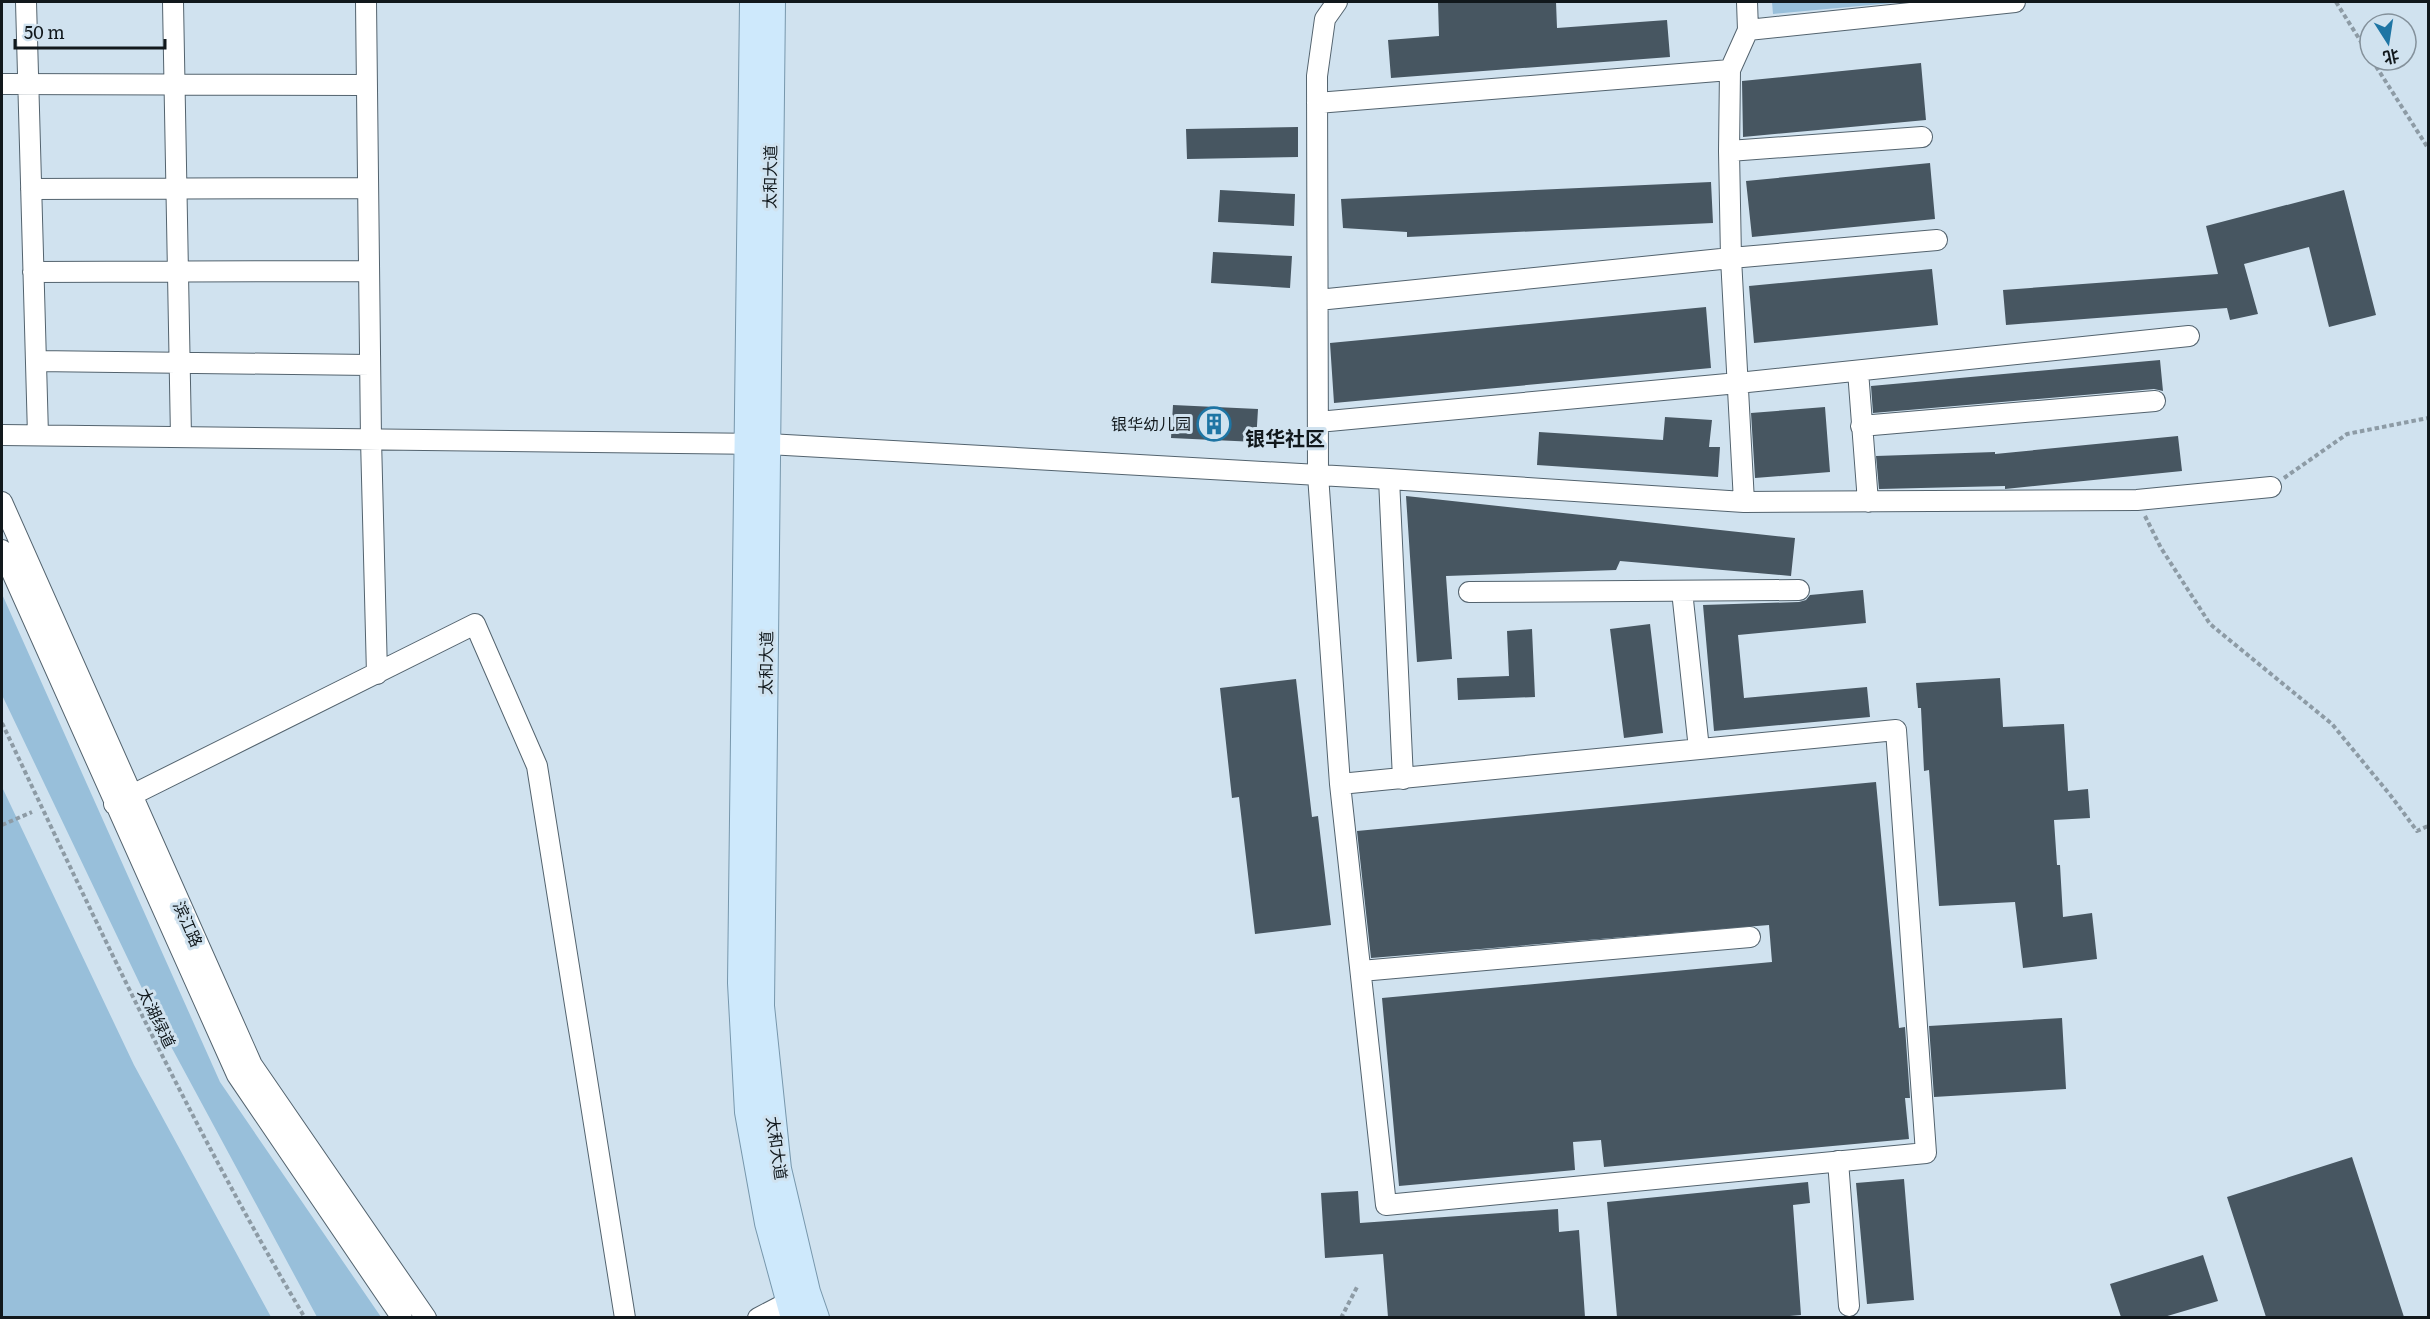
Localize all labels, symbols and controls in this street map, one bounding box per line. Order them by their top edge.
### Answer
scale bar [15,12,165,50]
north arrow [2358,12,2418,72]
text: 50 m [24,18,65,45]
text: 北 [2381,44,2402,71]
street label: 太和大道 [756,145,782,209]
building icon: 银华幼儿园 [1196,406,1232,442]
place label: 银华幼儿园 [1111,411,1191,435]
district label: 银华社区 [1245,422,1325,452]
street label: 太和大道 [752,631,778,695]
street label: 滨江路 [168,897,210,950]
street label: 太湖绿道 [133,984,183,1052]
street label: 太和大道 [762,1114,794,1181]

